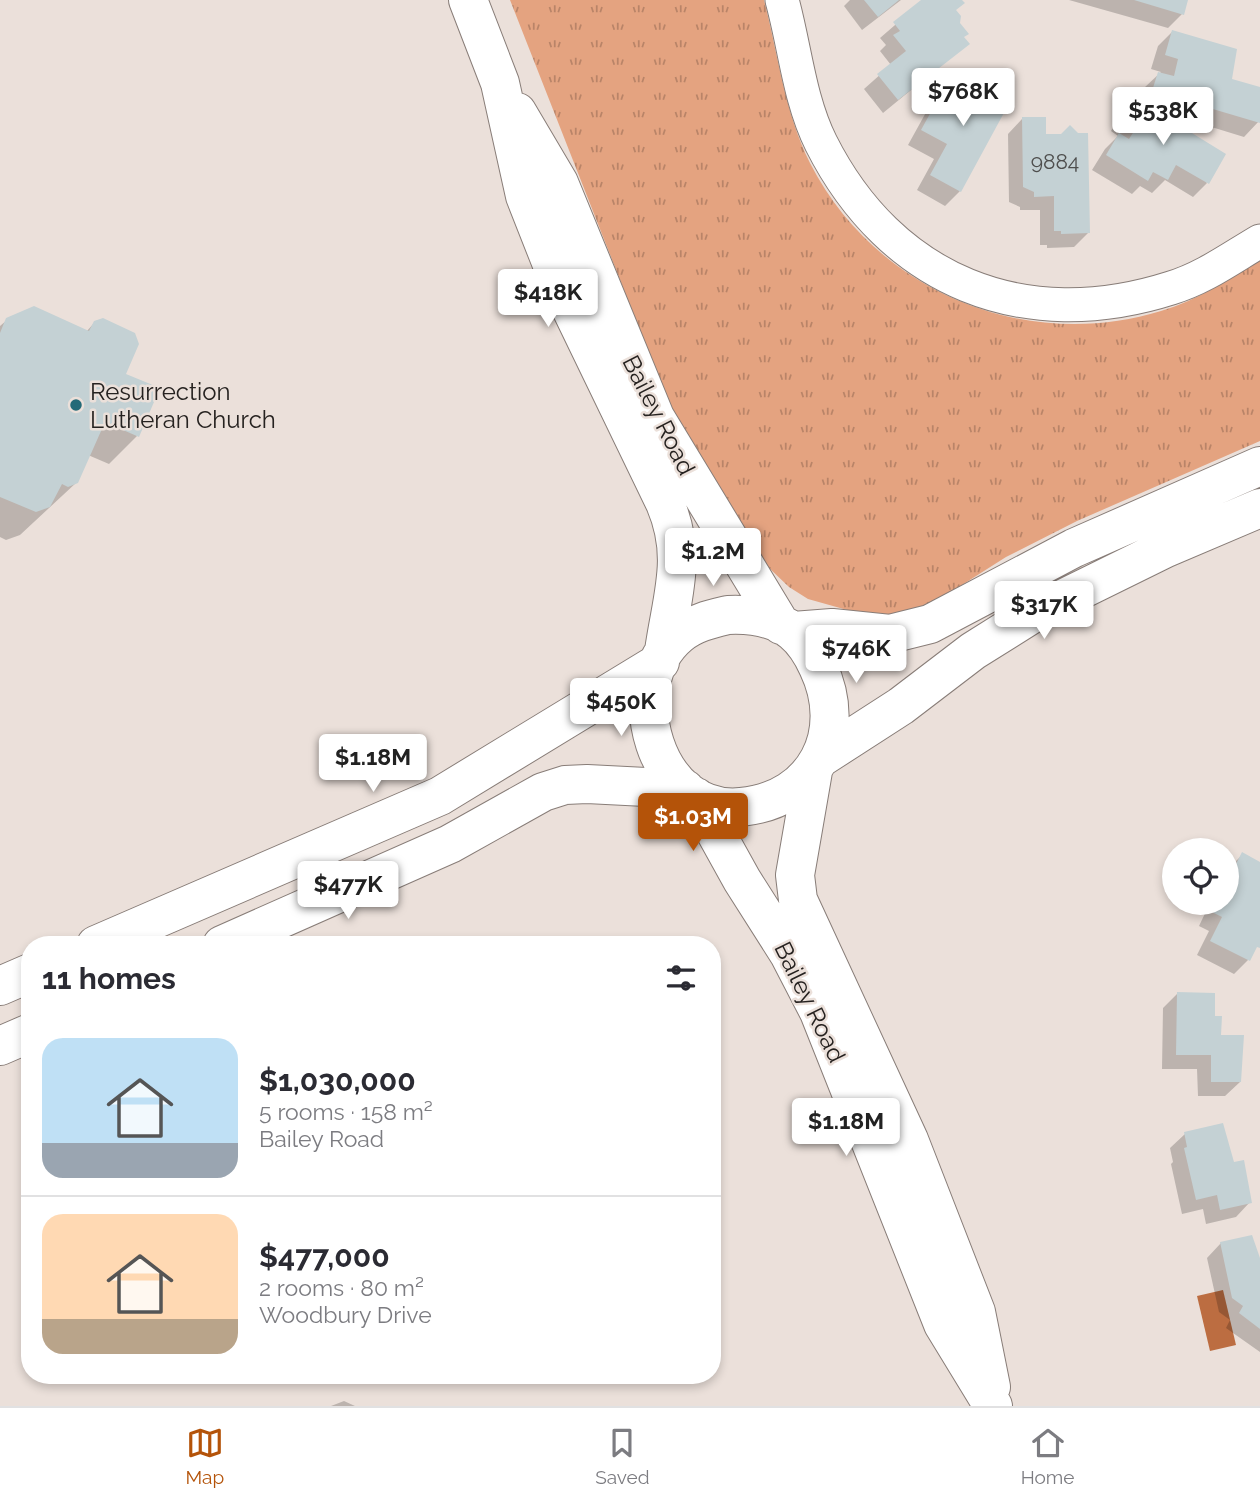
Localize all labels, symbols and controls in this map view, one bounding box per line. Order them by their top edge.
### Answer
pin: $768K [914,68,1012,128]
text: $768K [928,77,998,104]
pin: $538K [1114,88,1212,147]
text: $538K [1128,96,1198,123]
house number: 9884 [1031,149,1079,174]
pin: $418K [499,270,597,329]
text: $418K [514,278,582,305]
street label: Bailey Road [616,350,702,480]
place label: Resurrection Lutheran Church [90,377,276,434]
marker: Resurrection Lutheran Church [68,397,84,413]
pin: $1.2M [664,528,762,588]
text: $1.2M [681,537,745,564]
pin: $317K [995,582,1093,641]
text: $317K [1011,590,1077,617]
pin: $746K [807,626,905,685]
text: $746K [821,634,891,661]
pin: $450K [572,678,670,738]
text: $450K [586,687,656,714]
pin: $1.18M [316,734,430,794]
text: $1.18M [335,743,411,770]
pin: $1.03M [636,794,750,853]
text: $1.03M [654,802,732,829]
map controls [1162,838,1239,915]
button: locate [1162,838,1239,915]
pin: $477K [299,862,397,921]
text: $477K [313,870,383,897]
street label: Bailey Road [768,937,852,1067]
icon: filters [662,959,700,997]
text: 11 homes [42,961,176,996]
text: $1,030,000 [259,1063,416,1098]
icon: home [98,1066,182,1150]
text: 5 rooms · 158 m² [259,1098,433,1125]
pin: $1.18M [789,1098,903,1158]
text: $1.18M [808,1107,884,1134]
text: Bailey Road [259,1125,384,1152]
text: $477,000 [259,1239,390,1274]
icon: home [98,1242,182,1326]
text: 2 rooms · 80 m² [259,1274,424,1301]
text: Woodbury Drive [259,1301,432,1328]
tab: Map [186,1424,224,1488]
tab: Saved [595,1424,650,1488]
tab: Home [1021,1424,1074,1488]

